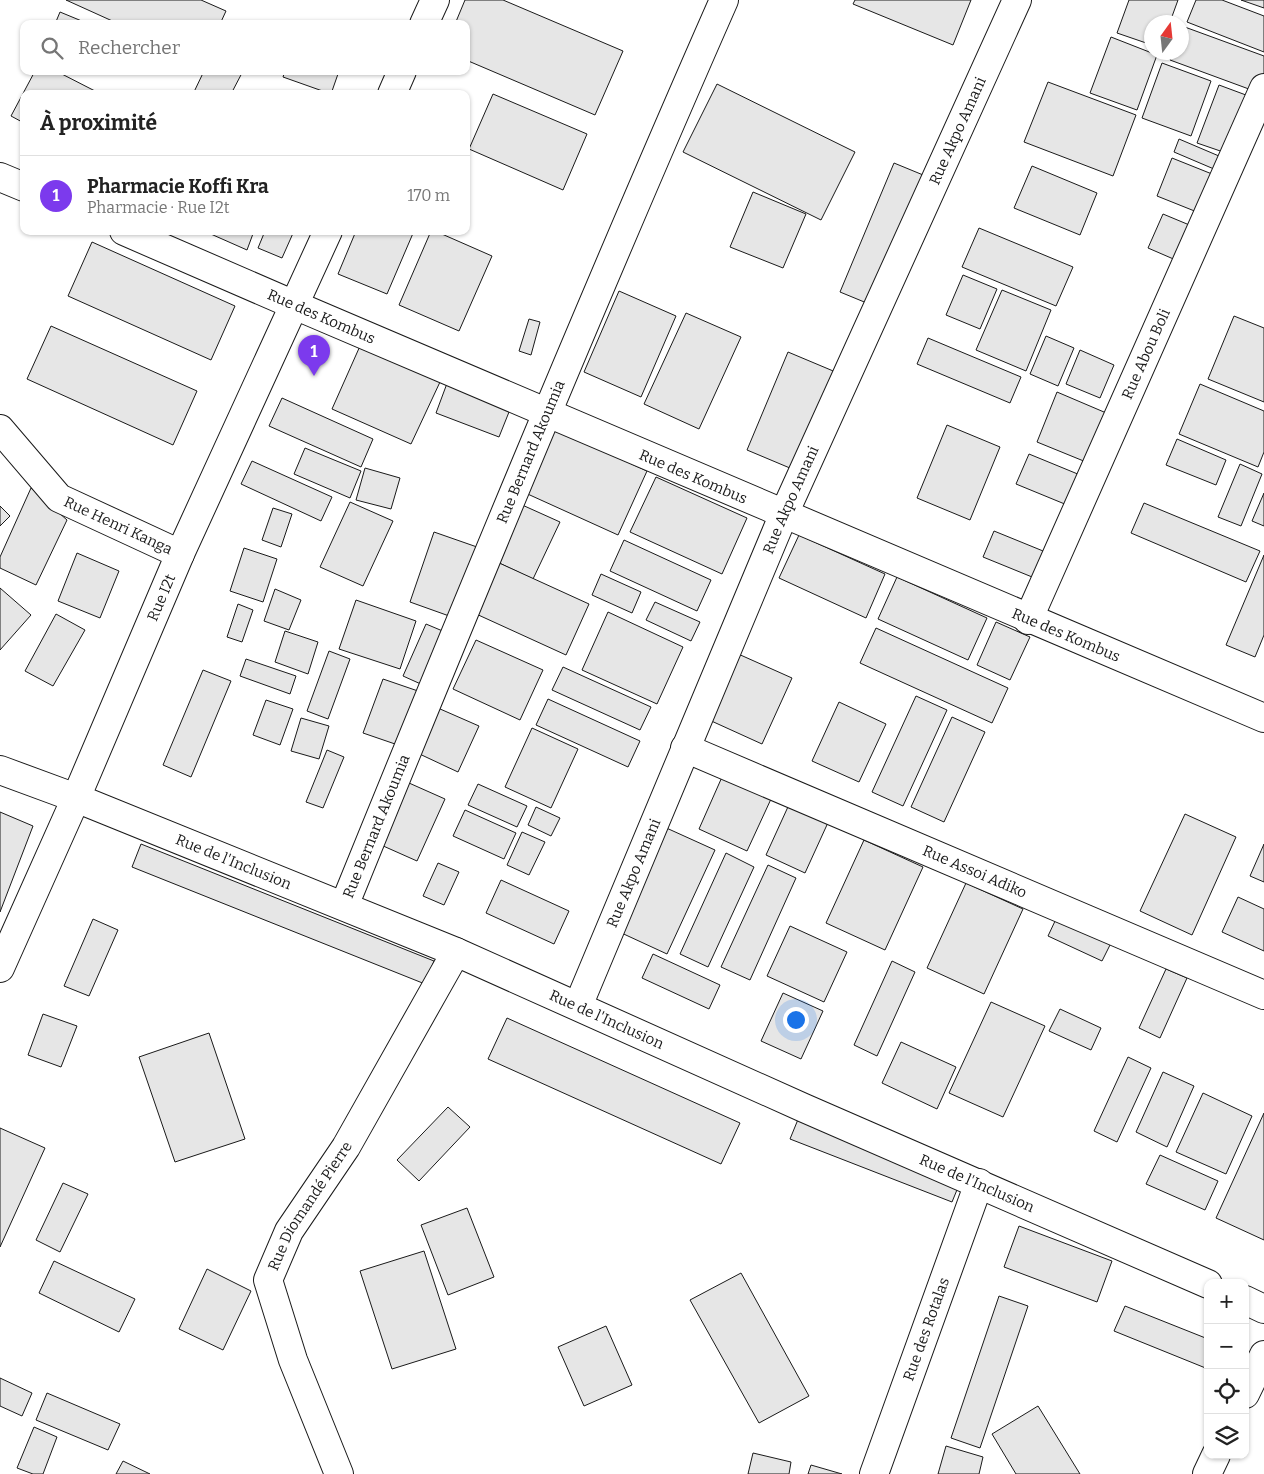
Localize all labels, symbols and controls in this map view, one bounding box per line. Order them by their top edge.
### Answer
north arrow [1144,15,1189,60]
search box [20,20,470,75]
icon: search [38,34,66,62]
text: Rechercher [78,36,180,59]
street label: Rue Akpo Amani [925,74,990,188]
text: À proximité [40,110,157,136]
text: Pharmacie Koffi Kra [87,175,269,198]
text: 1 [53,186,59,205]
text: 170 m [407,186,450,205]
text: Pharmacie · Rue I2t [87,198,229,217]
street label: Rue des Kombus [265,285,378,348]
street label: Rue Abou Boli [1118,305,1174,402]
pin: 1 [298,335,330,376]
street label: Rue Bernard Akoumia [493,378,569,526]
street label: Rue Akpo Amani [759,443,823,557]
street label: Rue des Kombus [637,446,750,508]
street label: Rue Henri Kanga [61,493,175,558]
street label: Rue I2t [143,571,180,624]
street label: Rue des Kombus [1009,604,1123,666]
street label: Rue Bernard Akoumia [339,752,414,901]
street label: Rue Akpo Amani [603,816,665,930]
street label: Rue de l'Inclusion [173,830,295,894]
street label: Rue Assoi Adiko [920,841,1030,902]
street label: Rue de l'Inclusion [547,986,667,1053]
your location [783,1007,809,1033]
street label: Rue Diomandé Pierre [264,1139,356,1273]
street label: Rue de l'Inclusion [917,1150,1038,1216]
street label: Rue des Rotalas [899,1275,953,1383]
map controls [1204,1279,1249,1459]
button: + [1204,1279,1249,1324]
button: − [1204,1324,1249,1369]
button: locate [1204,1369,1249,1414]
button: layers [1204,1414,1249,1459]

